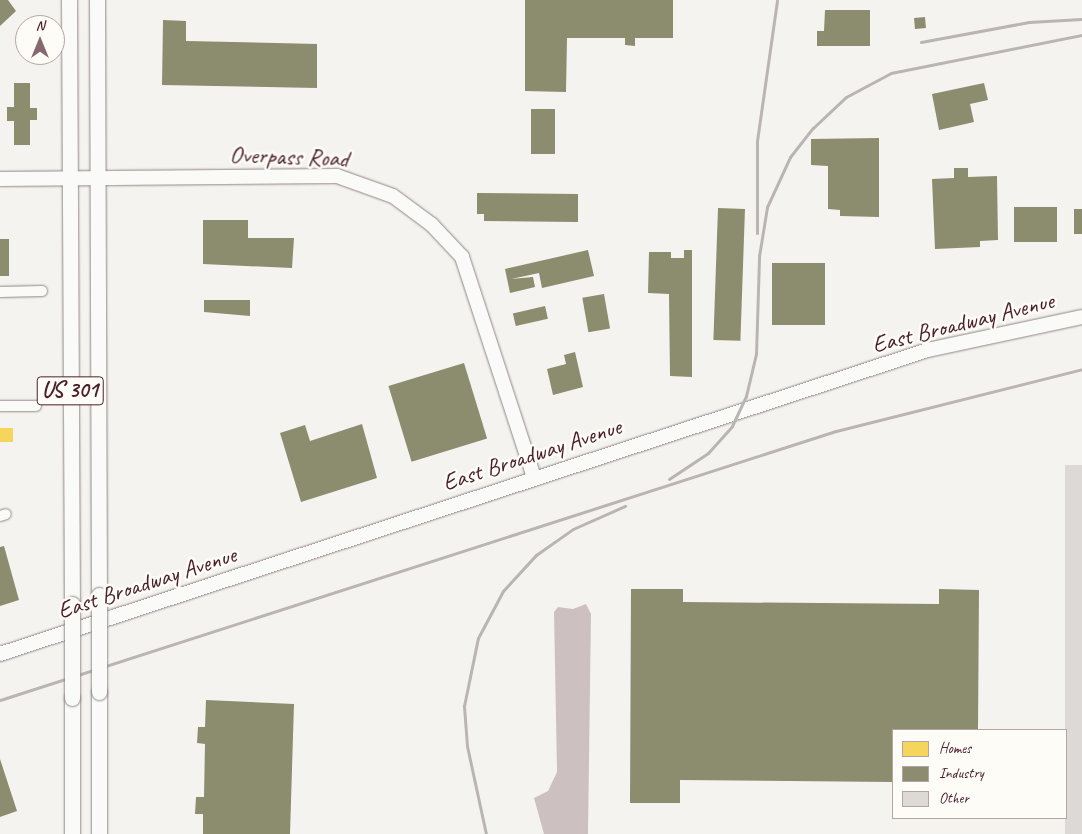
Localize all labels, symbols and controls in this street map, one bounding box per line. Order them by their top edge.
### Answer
north arrow [15,15,65,65]
text: N [36,17,44,34]
street label: Overpass Road [230,141,348,173]
street label: East Broadway Avenue [870,287,1056,359]
road number: US 301 [36,372,104,411]
street label: East Broadway Avenue [440,413,624,497]
street label: East Broadway Avenue [55,541,239,625]
legend [892,729,1067,819]
text: Homes [939,739,971,758]
text: Industry [939,764,984,783]
text: Other [939,789,969,808]

